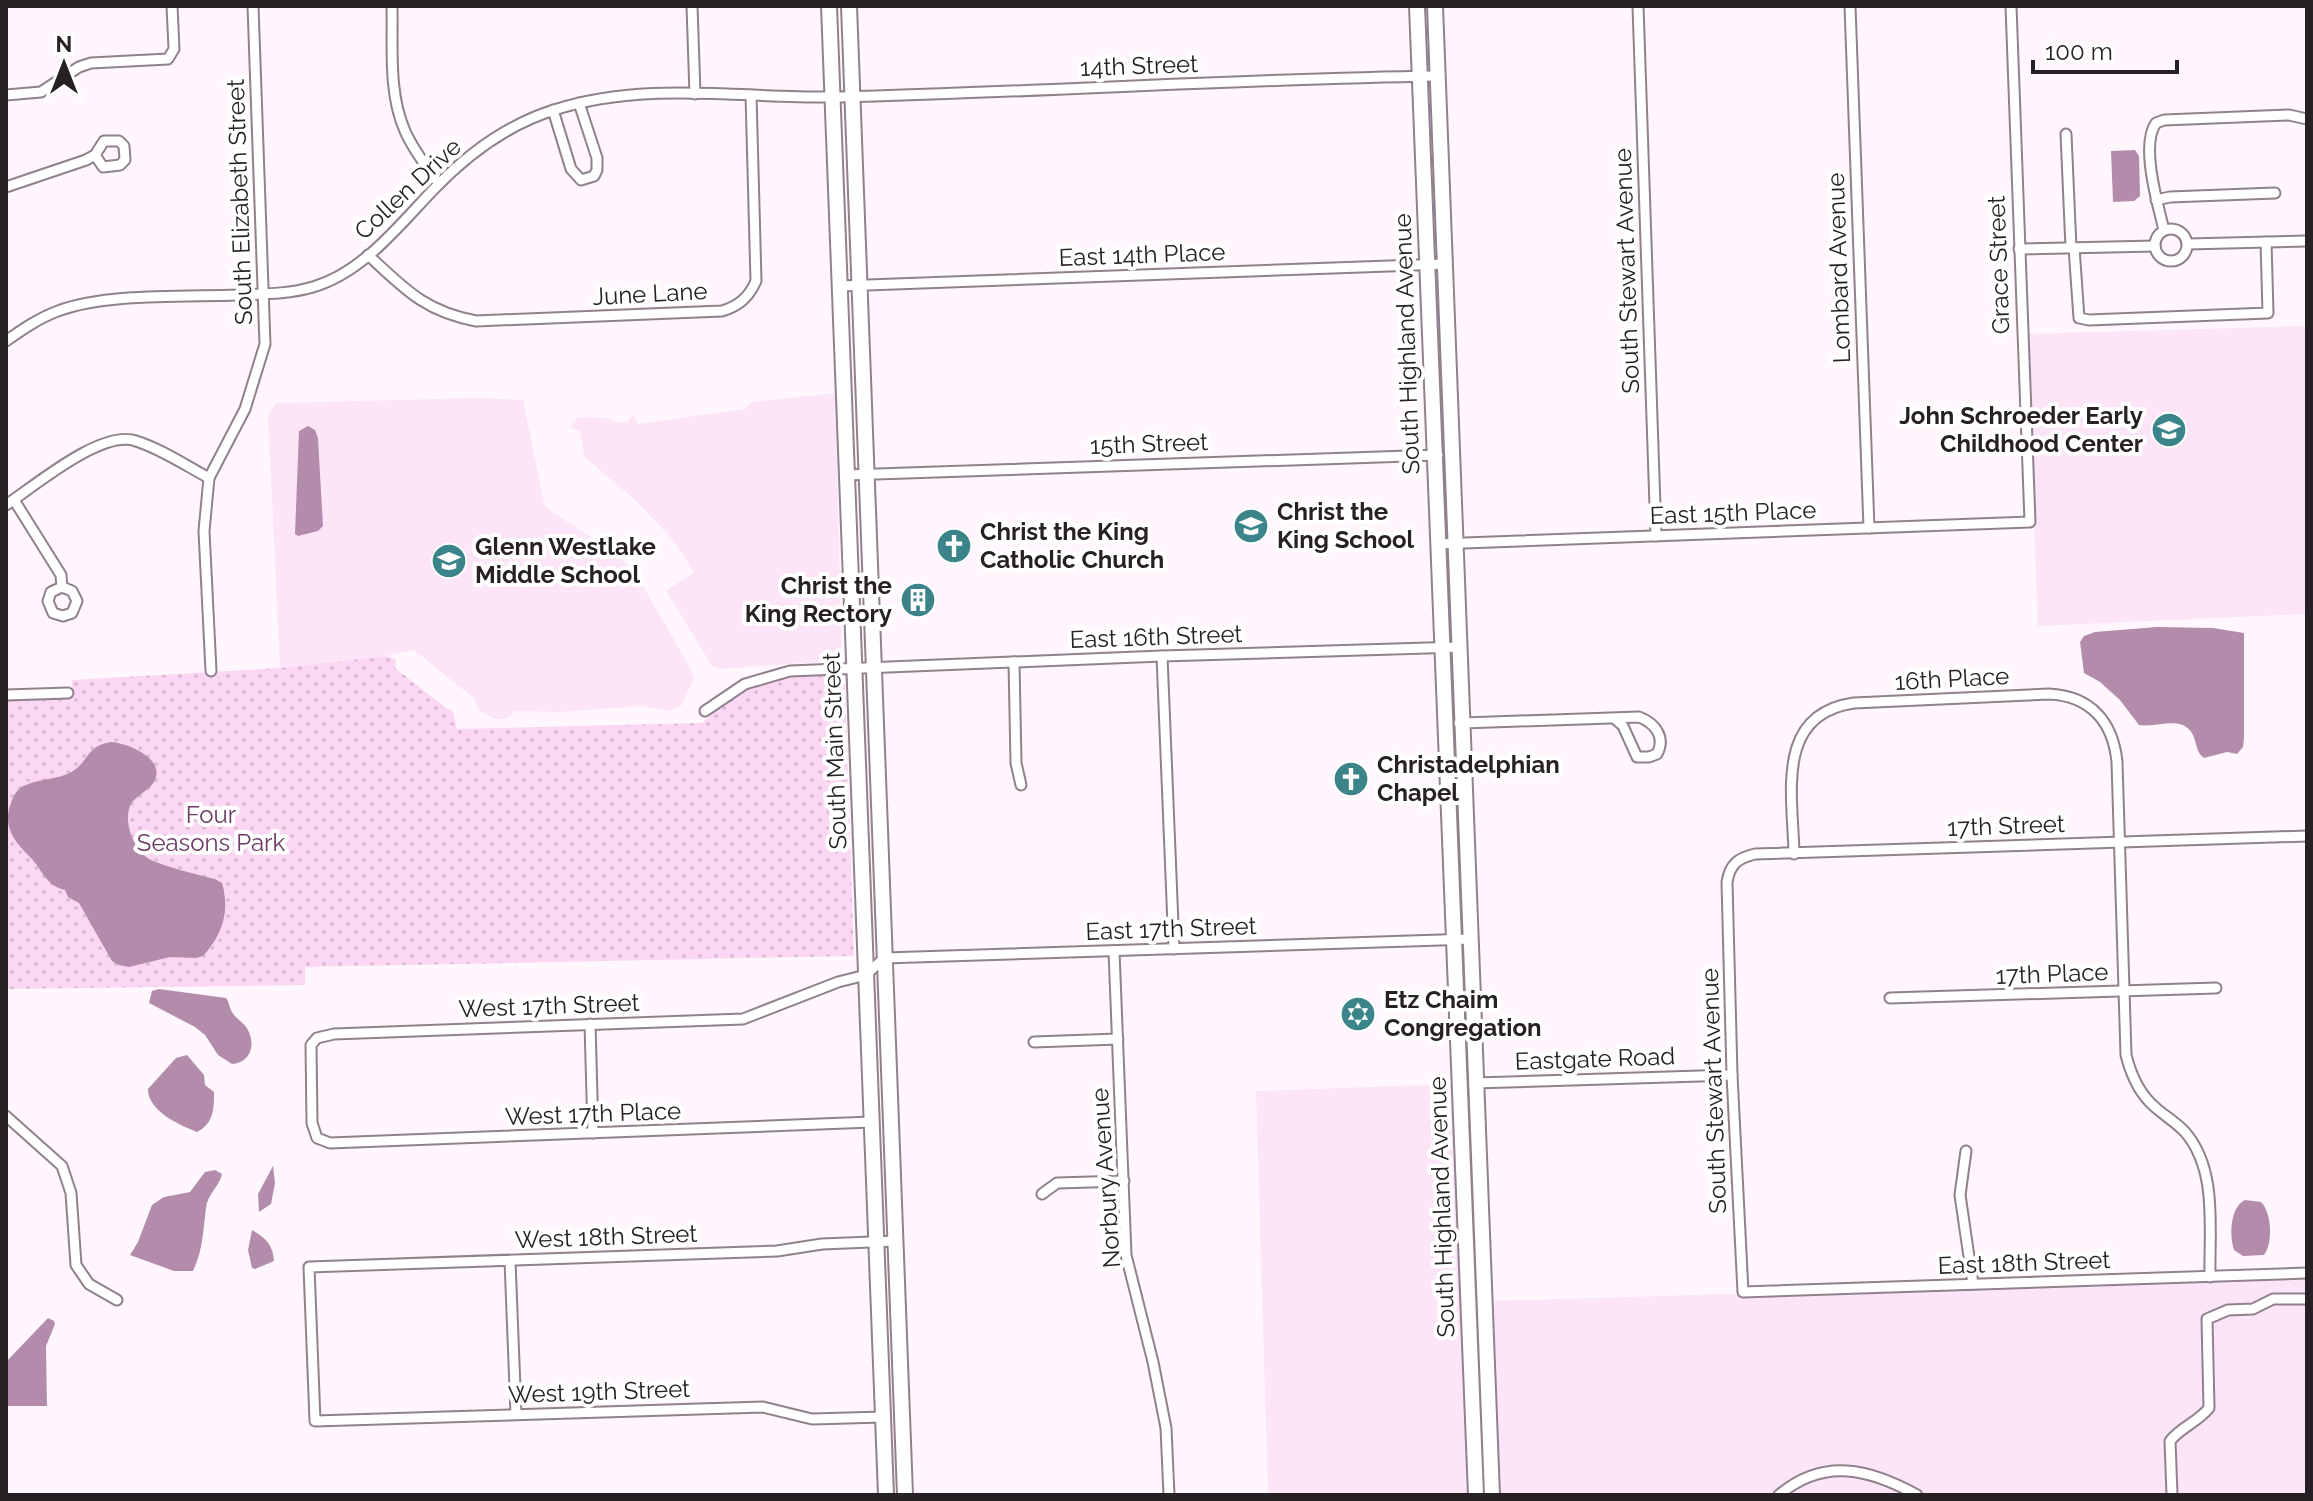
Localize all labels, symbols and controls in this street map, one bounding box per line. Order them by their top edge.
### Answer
north arrow [24,24,104,104]
scale bar [2033,24,2177,74]
text: N [56,31,72,57]
text: 100 m [2045,37,2113,66]
street label: 14th Street [1079,49,1198,82]
street label: South Elizabeth Street [221,79,258,325]
street label: Collen Drive [348,132,467,245]
street label: South Stewart Avenue [1608,148,1645,394]
street label: Lombard Avenue [1821,172,1856,364]
street label: Grace Street [1982,195,2015,335]
street label: South Highland Avenue [1387,213,1426,475]
street label: East 14th Place [1058,237,1226,272]
street label: June Lane [592,276,708,311]
place label: John Schroeder Early Childhood Center [1899,401,2143,458]
school or university icon: John Schroeder Early Childhood Center [2150,411,2188,449]
street label: 15th Street [1089,427,1208,460]
street label: East 15th Place [1649,495,1817,530]
place label: Christ the King School [1277,497,1414,554]
school or university icon: Christ the King School [1232,507,1270,545]
place label: Christ the King Catholic Church [980,517,1164,574]
church icon: Christ the King Catholic Church [935,527,973,565]
place label: Glenn Westlake Middle School [475,532,656,589]
school or university icon: Glenn Westlake Middle School [430,542,468,580]
place label: Christ the King Rectory [745,571,892,628]
building icon: Christ the King Rectory [899,581,937,619]
street label: East 16th Street [1069,619,1243,654]
street label: South Main Street [817,652,852,850]
street label: 16th Place [1894,661,2010,696]
place label: Christadelphian Chapel [1377,750,1560,807]
church icon: Christadelphian Chapel [1332,760,1370,798]
park label: Four Seasons Park [137,800,285,857]
street label: 17th Street [1947,809,2065,842]
street label: East 17th Street [1085,911,1257,946]
street label: 17th Place [1995,957,2109,990]
street label: South Stewart Avenue [1695,968,1732,1214]
place label: Etz Chaim Congregation [1384,985,1541,1042]
street label: West 17th Street [458,988,640,1023]
synagogue icon: Etz Chaim Congregation [1339,995,1377,1033]
street label: Eastgate Road [1514,1041,1676,1076]
street label: South Highland Avenue [1422,1076,1461,1338]
street label: Norbury Avenue [1085,1087,1126,1269]
street label: West 17th Place [504,1096,682,1131]
street label: West 18th Street [514,1219,698,1254]
street label: East 18th Street [1937,1245,2111,1280]
street label: West 19th Street [507,1374,691,1409]

